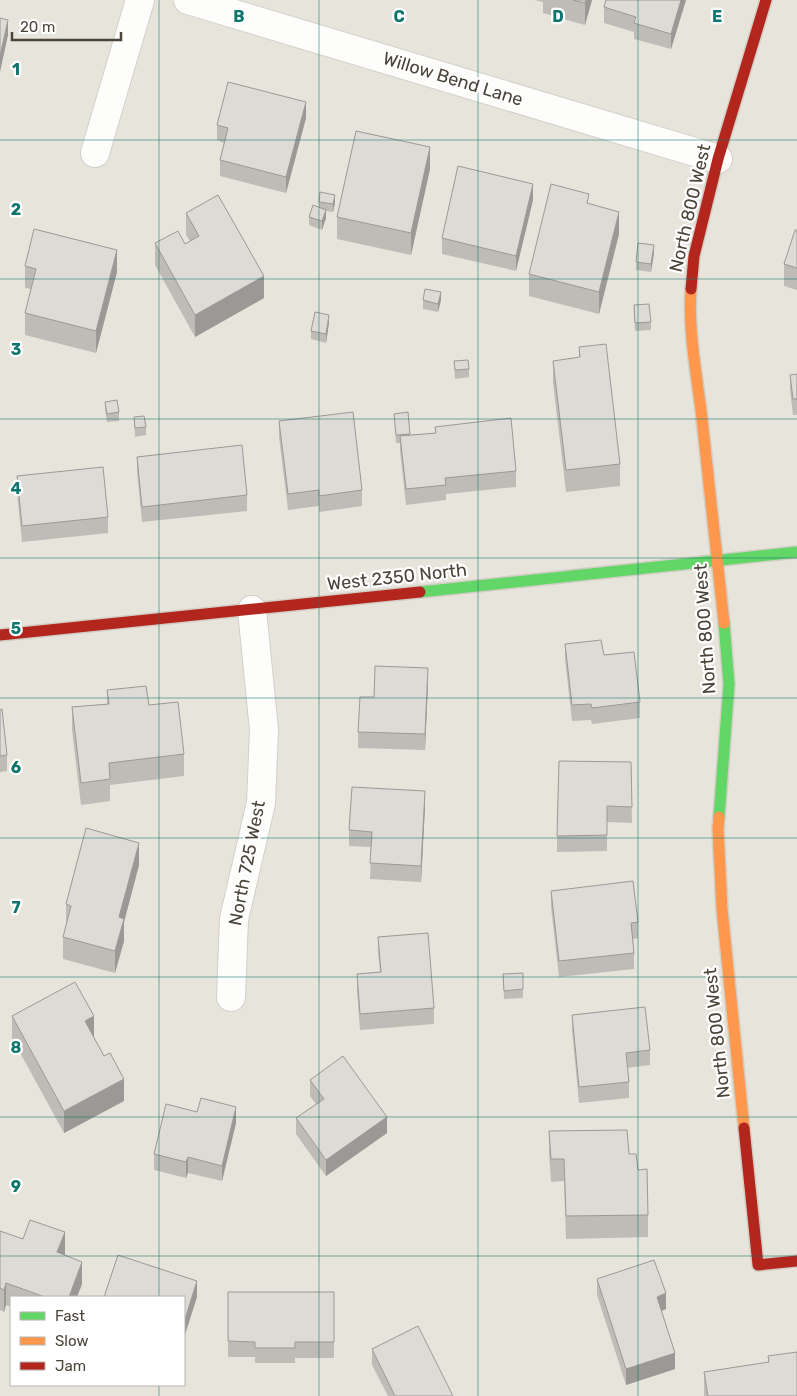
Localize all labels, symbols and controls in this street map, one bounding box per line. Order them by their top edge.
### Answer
text: B [233,7,245,26]
text: C [393,7,405,26]
text: D [552,7,564,26]
text: E [712,7,722,26]
scale bar [12,10,121,42]
text: 20 m [20,18,55,36]
street label: Willow Bend Lane [380,47,526,111]
text: 1 [12,60,20,79]
street label: North 800 West [665,142,715,274]
text: 2 [11,200,21,219]
text: 3 [11,340,21,359]
text: 4 [11,479,22,498]
street label: West 2350 North [326,559,468,595]
street label: North 800 West [689,563,721,695]
text: 5 [11,619,21,638]
text: 6 [11,758,21,777]
street label: North 725 West [224,799,270,927]
text: 7 [11,898,21,917]
street label: North 800 West [699,967,735,1099]
text: 8 [11,1038,22,1057]
text: 9 [11,1177,21,1196]
legend [10,1296,185,1386]
text: Fast [55,1307,85,1325]
text: Slow [55,1332,88,1350]
text: Jam [55,1357,86,1375]

